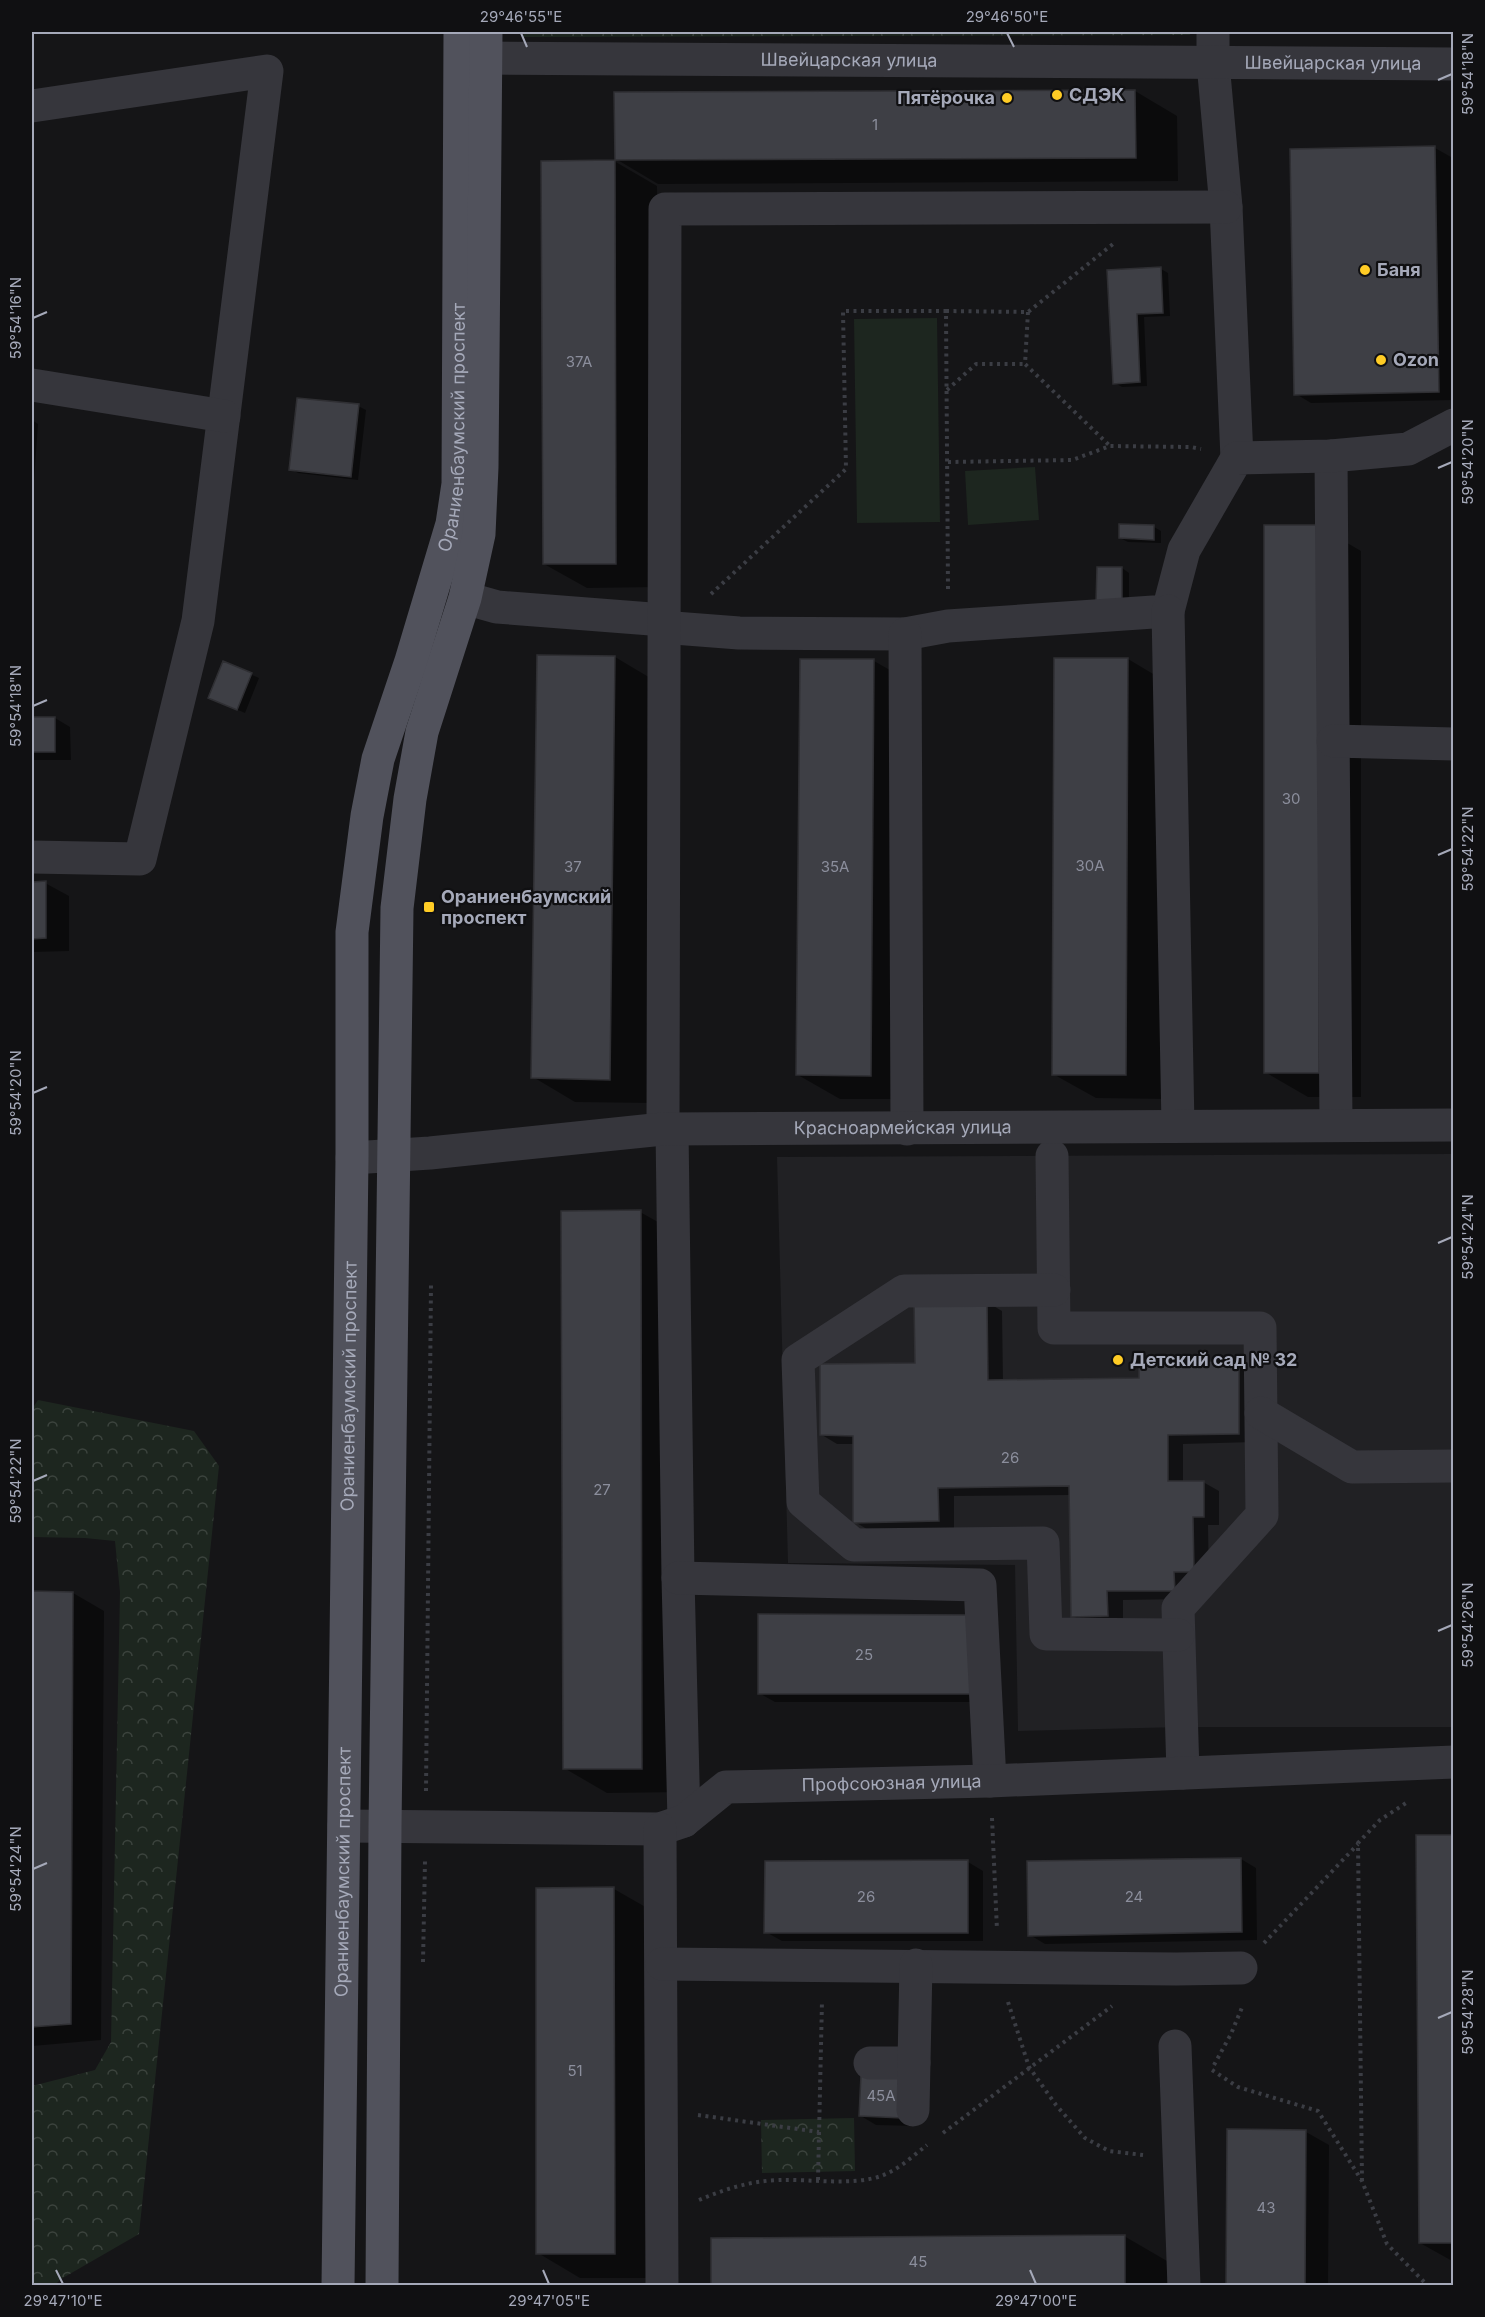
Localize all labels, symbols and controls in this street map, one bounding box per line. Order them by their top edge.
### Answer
text: 29°46'55"E [480,7,562,26]
text: 29°46'50"E [966,7,1048,26]
text: 59°54'18"N [1458,33,1477,115]
street label: Швейцарская улица [760,49,937,71]
street label: Швейцарская улица [1244,52,1421,74]
place label: СДЭК [1069,84,1124,105]
place label: Пятёрочка [897,87,995,108]
marker: СДЭК [1050,88,1064,102]
marker: Пятёрочка [1000,91,1014,105]
house number: 1 [872,115,878,134]
place label: Баня [1377,259,1421,280]
marker: Баня [1358,263,1372,277]
text: 59°54'16"N [6,277,25,359]
street label: Ораниенбаумский проспект [433,302,469,554]
place label: Ozon [1393,349,1439,370]
house number: 37А [566,352,592,371]
marker: Ozon [1374,353,1388,367]
text: 59°54'20"N [1458,419,1477,505]
text: 59°54'18"N [6,665,25,747]
house number: 30 [1282,789,1300,808]
text: 59°54'22"N [1458,806,1477,892]
house number: 30А [1075,856,1105,875]
house number: 37 [564,857,582,876]
house number: 35А [821,857,849,876]
place label: Ораниенбаумский проспект [441,886,611,928]
marker: Ораниенбаумский проспект [422,900,436,914]
text: 59°54'20"N [6,1050,25,1136]
street label: Красноармейская улица [794,1116,1012,1138]
text: 59°54'24"N [1458,1194,1477,1280]
street label: Ораниенбаумский проспект [337,1260,361,1511]
place label: Детский сад № 32 [1130,1349,1297,1370]
marker: Детский сад № 32 [1111,1353,1125,1367]
text: 59°54'22"N [6,1438,25,1524]
house number: 26 [1001,1448,1019,1467]
house number: 27 [593,1480,611,1499]
text: 59°54'26"N [1458,1582,1477,1668]
house number: 25 [855,1645,873,1664]
street label: Ораниенбаумский проспект [331,1746,355,1997]
street label: Профсоюзная улица [801,1770,982,1795]
text: 59°54'24"N [6,1826,25,1912]
house number: 26 [857,1887,875,1906]
house number: 24 [1125,1887,1143,1906]
text: 59°54'28"N [1458,1969,1477,2055]
house number: 51 [567,2061,583,2080]
house number: 45А [866,2086,896,2105]
house number: 43 [1257,2198,1275,2217]
house number: 45 [909,2252,927,2271]
text: 29°47'10"E [24,2291,102,2310]
text: 29°47'05"E [508,2291,590,2310]
text: 29°47'00"E [995,2291,1077,2310]

